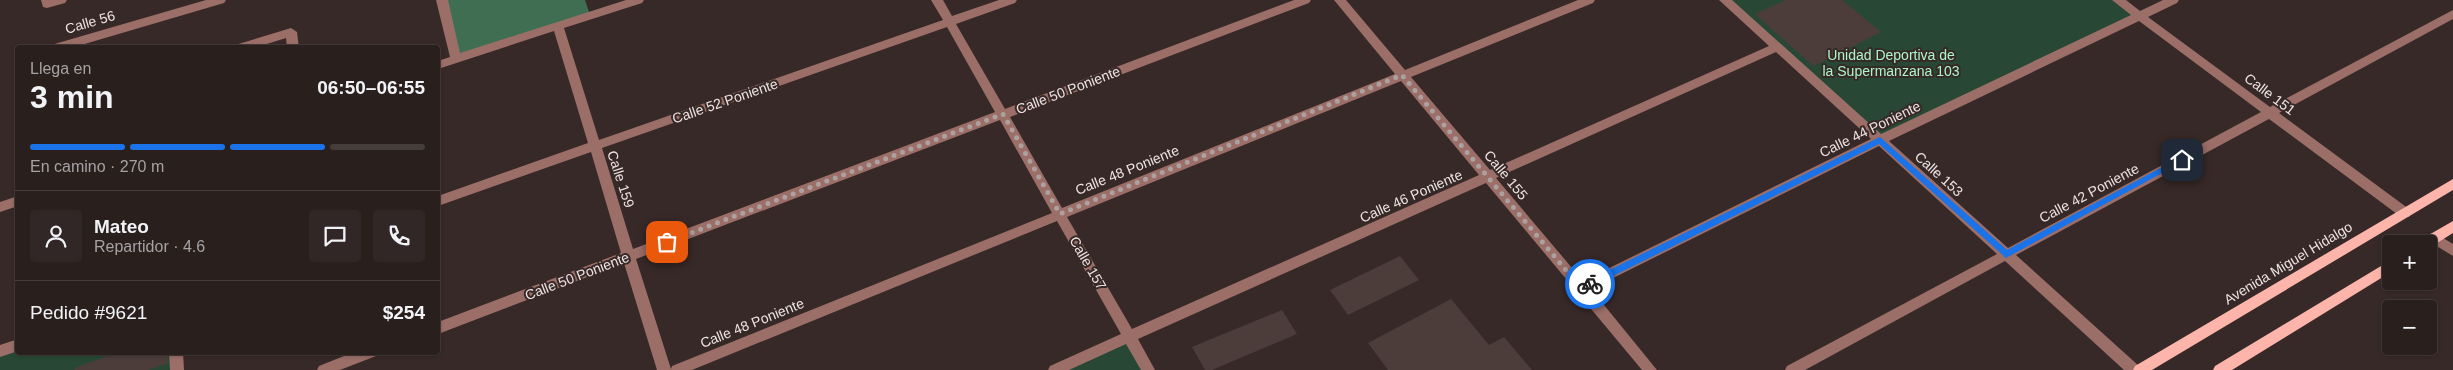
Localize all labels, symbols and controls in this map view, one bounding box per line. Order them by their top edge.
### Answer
street label: Calle 56 [63,7,117,37]
park label: Unidad Deportiva de la Supermanzana 103 [1823,47,1960,79]
text: Llega en [30,60,91,77]
street label: Calle 50 Poniente [1014,63,1123,117]
street label: Calle 151 [2242,70,2299,118]
street label: Calle 52 Poniente [670,75,780,127]
text: 06:50–06:55 [317,77,425,98]
text: 3 min [30,79,114,115]
street label: Calle 44 Poniente [1817,97,1923,160]
pin [2161,139,2203,181]
street label: Calle 48 Poniente [1073,142,1181,198]
icon: home [2168,146,2196,174]
street label: Calle 155 [1481,147,1531,203]
street label: Calle 159 [604,148,638,210]
street label: Calle 153 [1912,148,1966,200]
text: En camino · 270 m [30,158,164,175]
street label: Calle 42 Poniente [2036,160,2142,226]
street label: Calle 46 Poniente [1357,166,1465,226]
button: person [30,210,82,262]
button: chat [309,210,361,262]
button: phone [373,210,425,262]
text: Mateo [94,216,149,237]
street label: Avenida Miguel Hidalgo [2221,218,2355,308]
pin [646,221,688,263]
icon: bag [653,228,681,256]
street label: Calle 157 [1066,233,1110,293]
map controls [2382,235,2437,355]
button: + [2382,235,2437,290]
text: Repartidor · 4.6 [94,238,205,255]
street label: Calle 50 Poniente [523,249,632,303]
courier [1565,259,1615,309]
icon: bike [1576,270,1604,298]
street label: Calle 48 Poniente [698,295,806,351]
button: − [2382,300,2437,355]
text: Pedido #9621 [30,302,147,323]
text: $254 [383,302,425,323]

